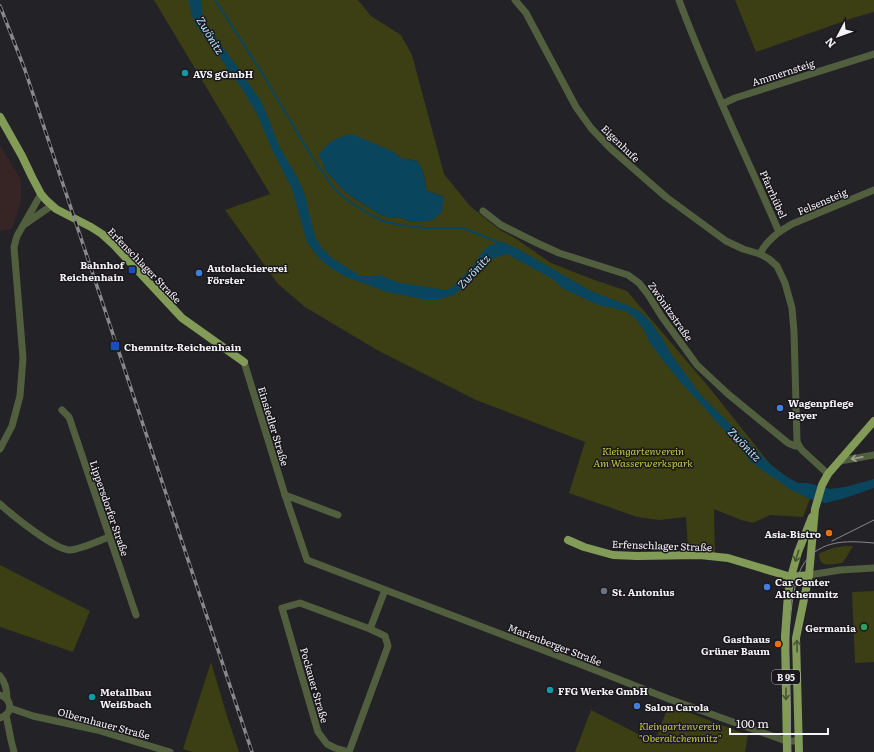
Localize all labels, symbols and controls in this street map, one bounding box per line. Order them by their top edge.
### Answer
water label: Zwönitz [193,13,229,57]
north arrow [818,16,858,56]
text: N [821,34,839,52]
street label: Ammernsteig [750,55,817,89]
place label: AVS gGmbH [193,66,253,81]
marker: AVS gGmbH [180,68,190,78]
street label: Eigenhufe [598,121,644,165]
street label: Pfarrhübel [757,168,792,221]
street label: Felsensteig [795,184,850,218]
street label: Erfenschlager Straße [105,224,185,306]
water label: Zwönitz [453,250,493,292]
place label: Bahnhof Reichenhain [59,257,126,284]
place label: Autolackiererei Förster [207,260,288,287]
marker: Bahnhof Reichenhain [127,265,137,275]
marker: Autolackiererei Förster [194,268,204,278]
street label: Zwönitzstraße [645,278,697,344]
place label: Chemnitz-Reichenhain [124,339,241,354]
marker: Chemnitz-Reichenhain [109,340,121,352]
street label: Einsiedler Straße [255,384,293,468]
place label: Wagenpflege Beyer [788,395,854,422]
marker: Wagenpflege Beyer [775,403,785,413]
water label: Zwönitz [725,424,765,464]
park label: Kleingartenverein Am Wasserwerkspark [593,443,693,470]
one-way arrow [851,454,864,462]
street label: Lippersdorfer Straße [87,458,133,558]
place label: Asia-Bistro [764,526,821,541]
marker: Asia-Bistro [824,528,834,538]
street label: Erfenschlager Straße [612,536,712,554]
one-way arrow [793,549,800,562]
place label: Car Center Altchemnitz [775,574,839,601]
marker: Car Center Altchemnitz [762,582,772,592]
place label: St. Antonius [612,584,675,599]
marker: St. Antonius [599,586,609,596]
street label: Marienberger Straße [506,619,604,669]
place label: Germania [805,620,856,635]
marker: Germania [859,622,869,632]
place label: Gasthaus Grüner Baum [701,631,770,658]
marker: Gasthaus Grüner Baum [773,639,783,649]
one-way arrow [793,640,800,653]
street label: Pockauer Straße [297,645,333,725]
road number: B 95 [772,670,800,684]
place label: FFG Werke GmbH [558,683,648,698]
place label: Metallbau Weißbach [100,684,152,711]
marker: FFG Werke GmbH [545,685,555,695]
one-way arrow [782,687,790,700]
marker: Metallbau Weißbach [87,692,97,702]
place label: Salon Carola [645,699,709,714]
marker: Salon Carola [632,701,642,711]
street label: Olbernhauer Straße [56,703,152,743]
scale bar [730,710,828,736]
text: 100 m [736,714,769,732]
park label: Kleingartenverein "Oberaltchemnitz" [638,718,722,745]

